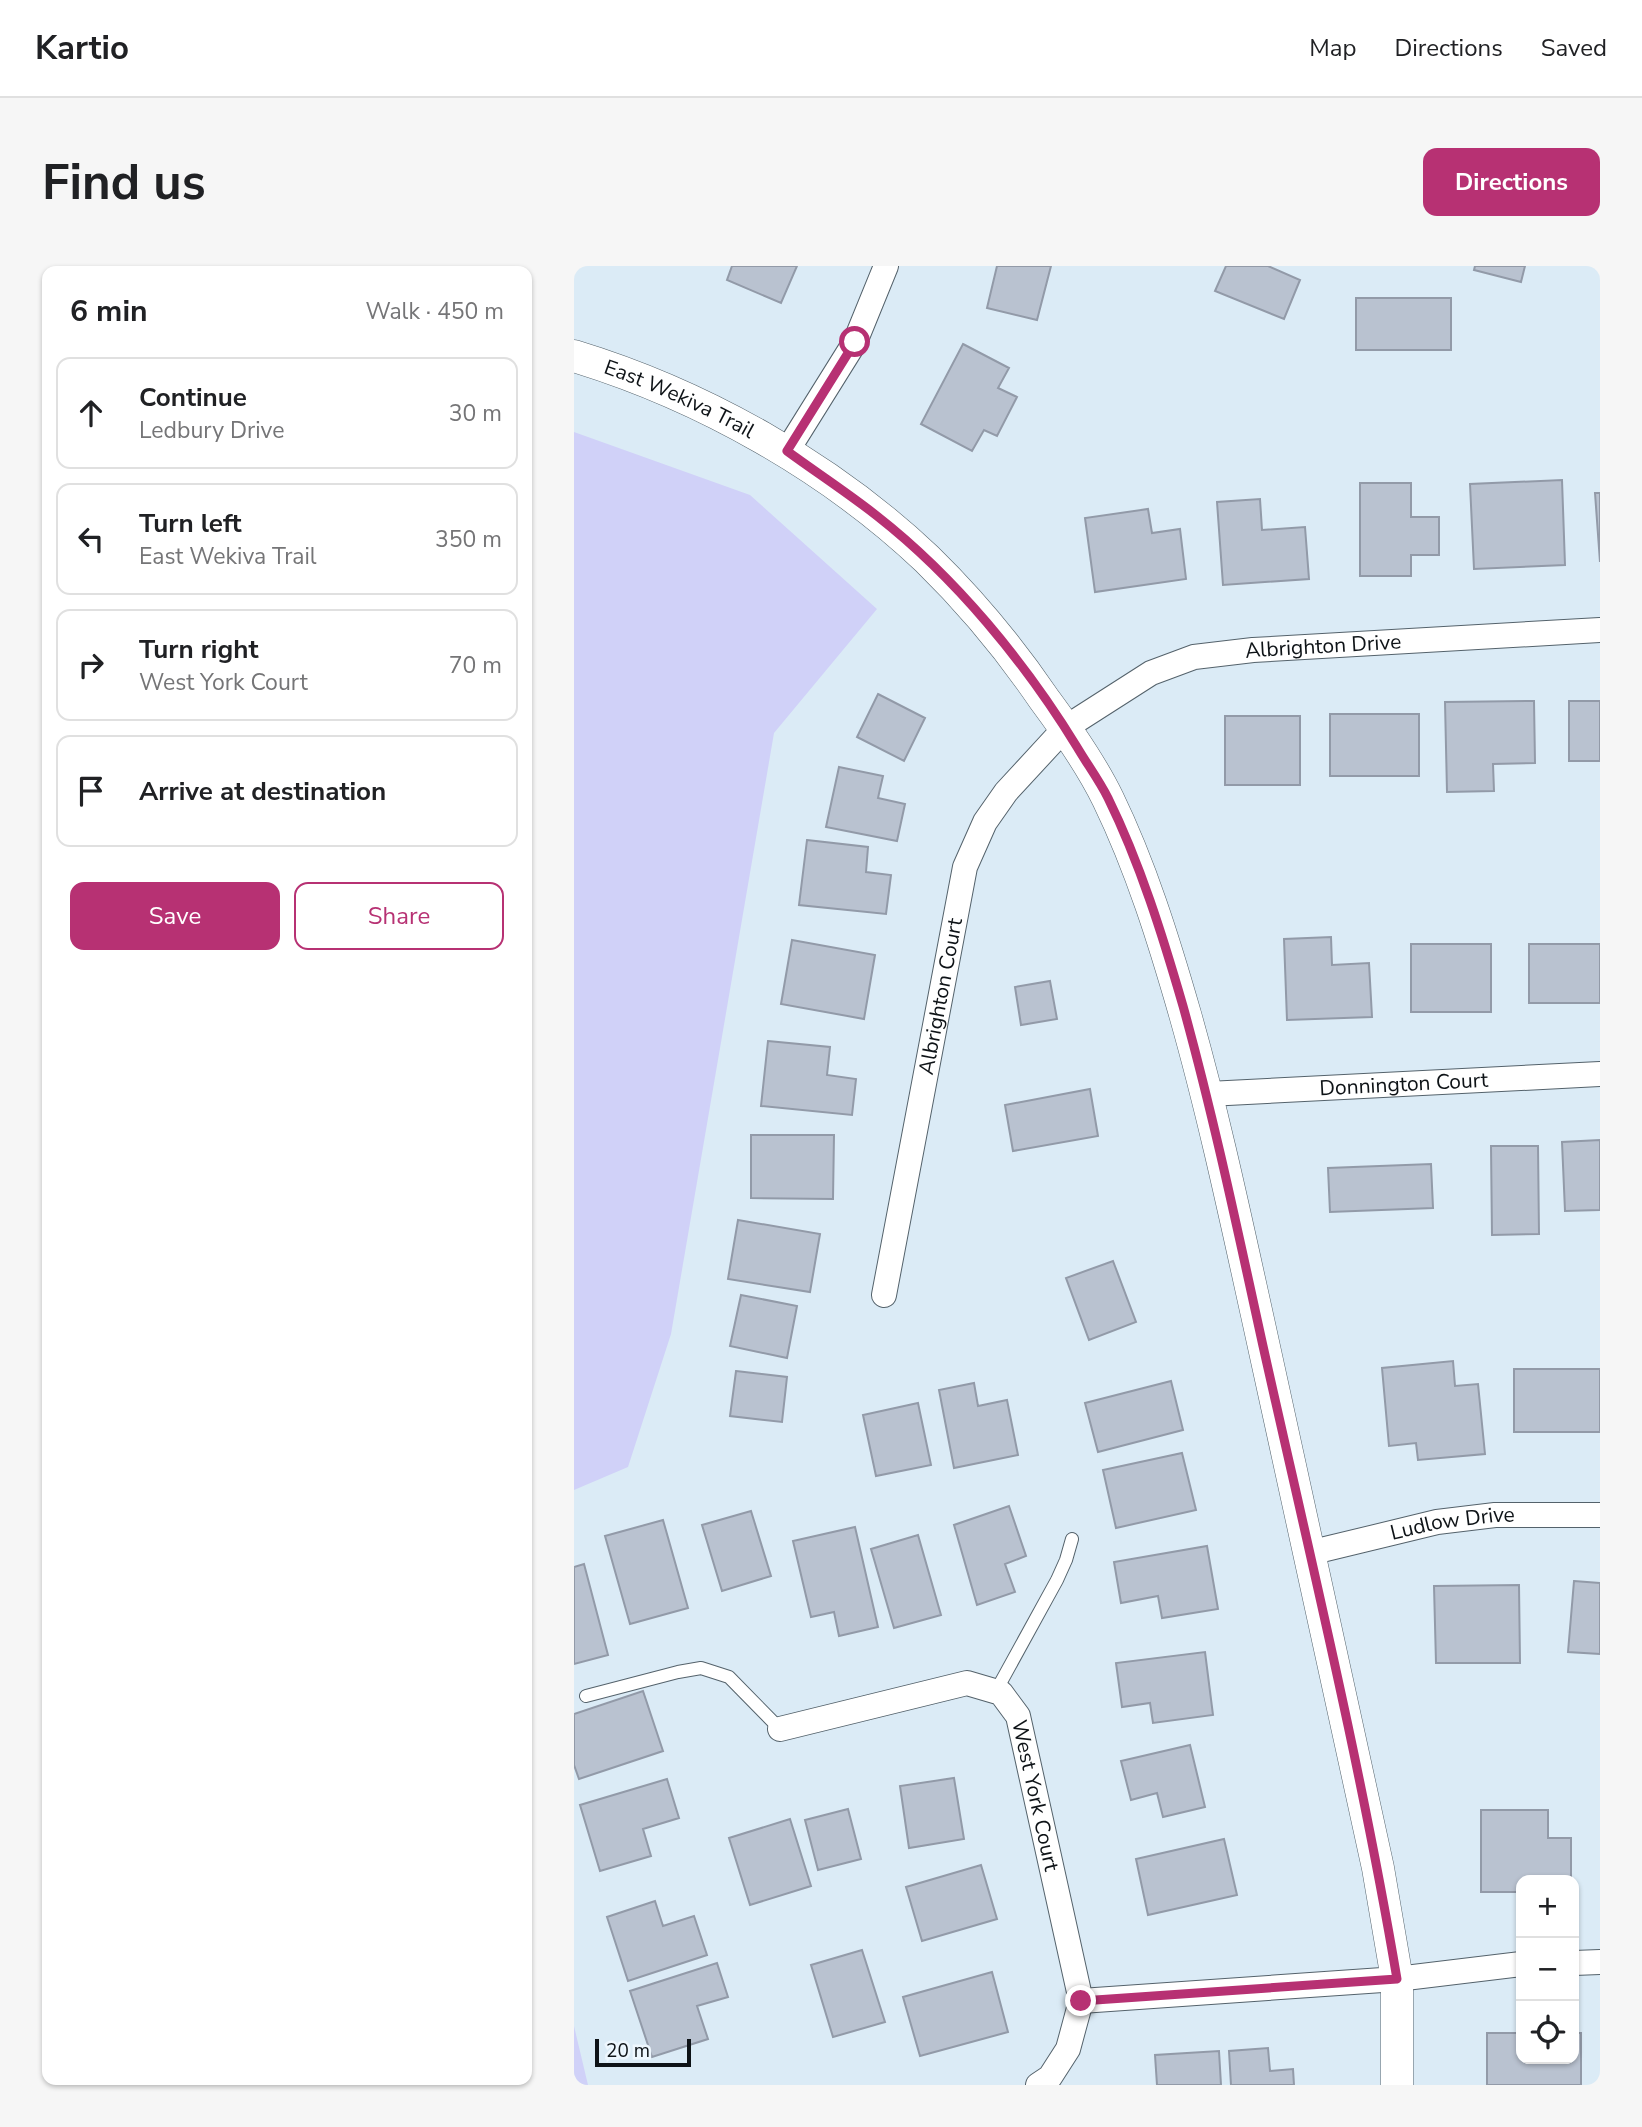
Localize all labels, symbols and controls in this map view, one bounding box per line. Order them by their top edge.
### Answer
text: Kartio [35,26,129,71]
text: Map [1309,32,1356,64]
text: Directions [1394,32,1503,64]
text: Saved [1541,32,1607,64]
button: Directions [1423,148,1600,216]
text: Find us [42,149,206,216]
text: 6 min [70,291,148,332]
text: Walk · 450 m [365,296,504,327]
route start [839,326,870,357]
street label: East Wekiva Trail [601,353,761,445]
text: Continue [139,380,247,415]
icon: ahead [72,394,110,432]
text: 30 m [449,398,502,429]
text: Ledbury Drive [139,415,285,446]
text: Turn left [139,506,242,541]
icon: left [72,520,110,558]
text: 350 m [435,524,502,555]
text: East Wekiva Trail [139,541,317,572]
street label: Albrighton Drive [1243,627,1402,665]
text: Turn right [139,632,258,667]
icon: right [72,646,110,684]
text: 70 m [449,650,502,681]
text: West York Court [139,667,308,698]
icon: arrive [72,772,110,810]
text: Arrive at destination [139,774,386,809]
button: Save [70,882,280,950]
button: Share [294,882,504,950]
street label: Albrighton Court [912,915,969,1077]
street label: Donnington Court [1319,1066,1489,1102]
street label: Ludlow Drive [1387,1501,1515,1547]
street label: West York Court [1005,1717,1066,1874]
map controls [1516,1875,1579,2064]
button: + [1516,1875,1579,1938]
button: − [1516,1938,1579,2001]
route end [1065,1985,1096,2016]
button: locate [1516,2001,1579,2064]
scale bar [595,2036,691,2068]
text: 20 m [606,2038,650,2064]

